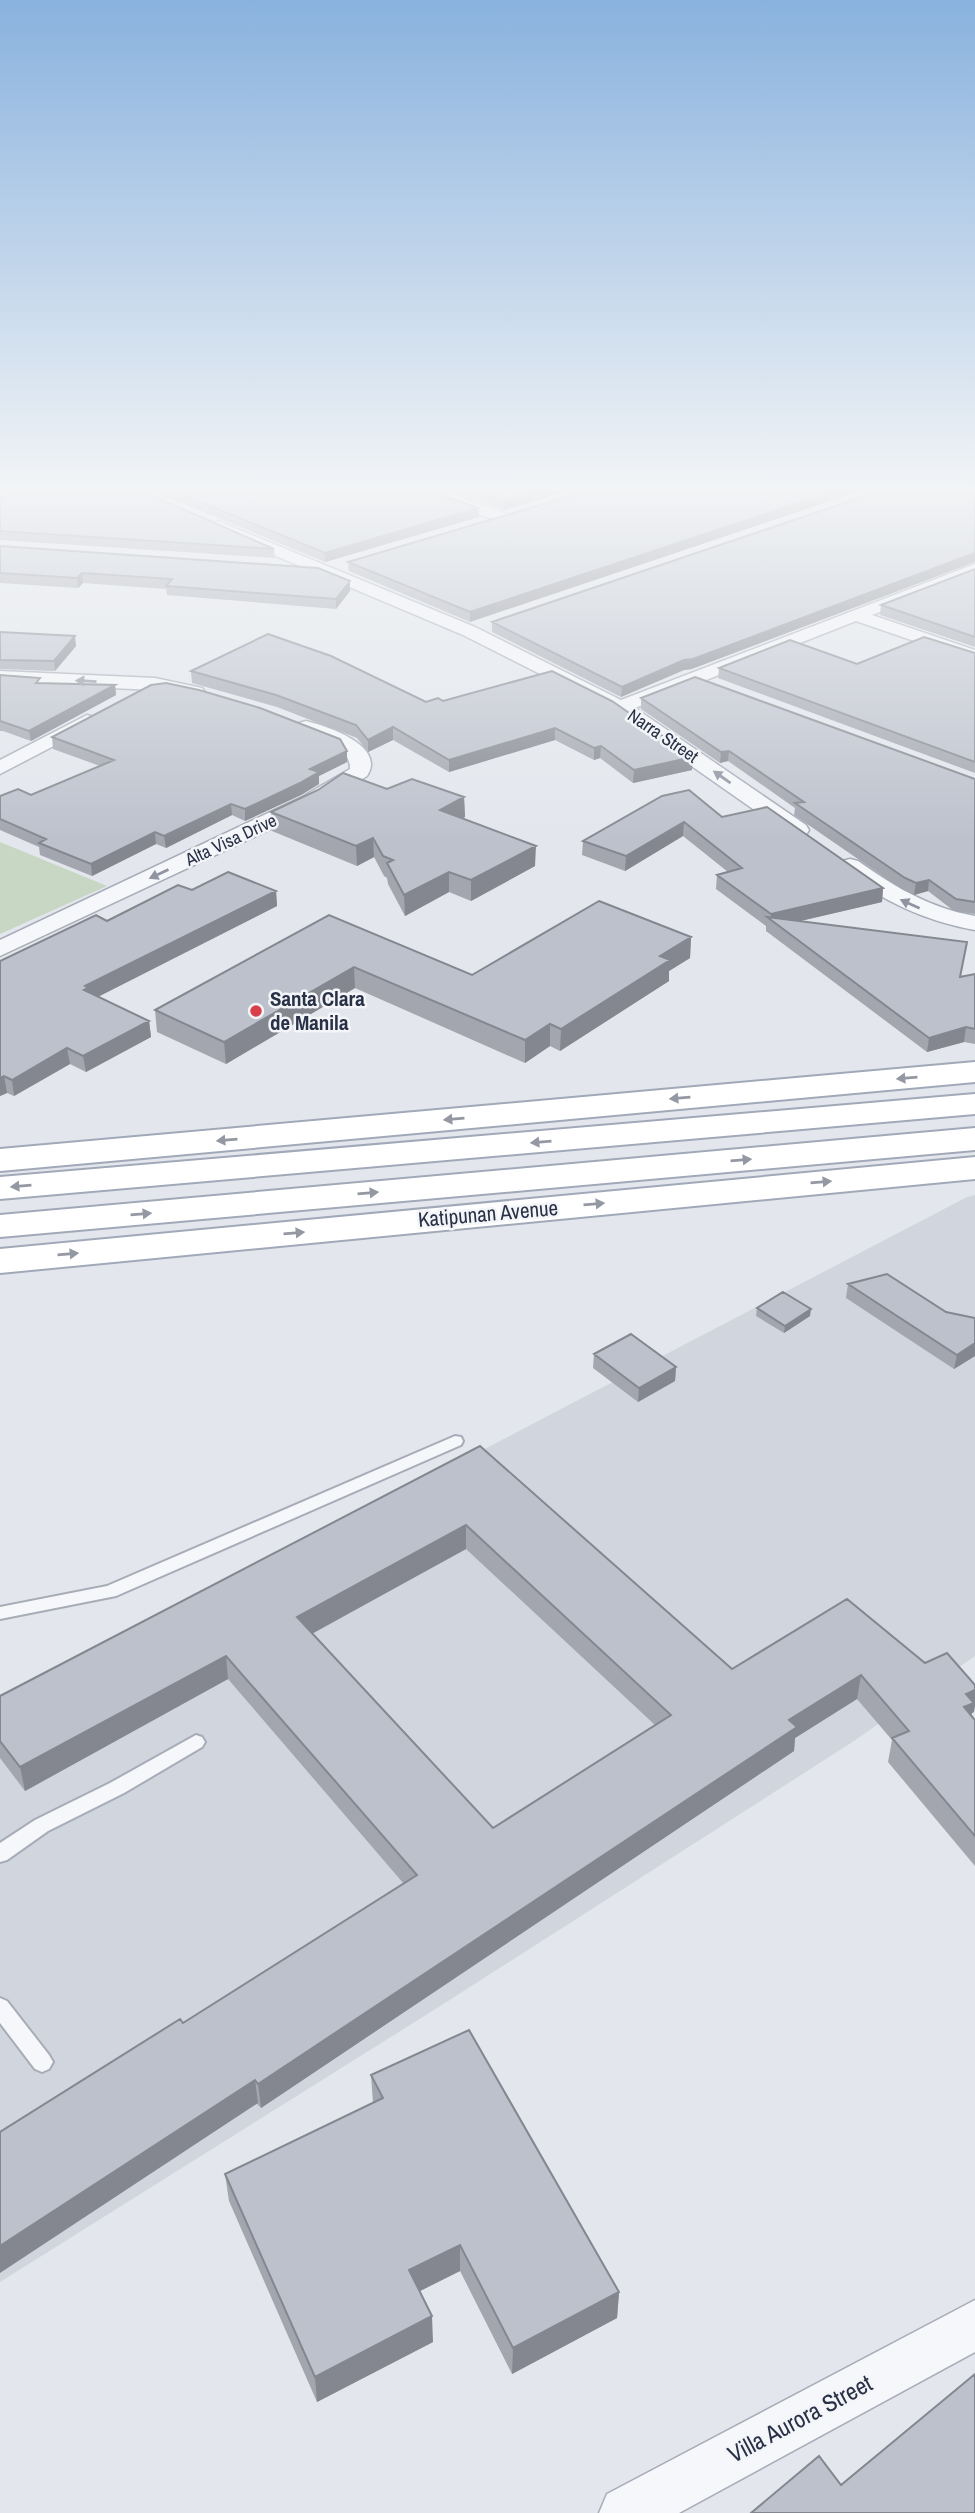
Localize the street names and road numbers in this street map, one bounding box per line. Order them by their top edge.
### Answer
street label: Narra Street [623,703,704,768]
street label: Alta Visa Drive [180,807,281,872]
street label: Katipunan Avenue [417,1193,559,1234]
street label: Villa Aurora Street [722,2366,878,2470]

